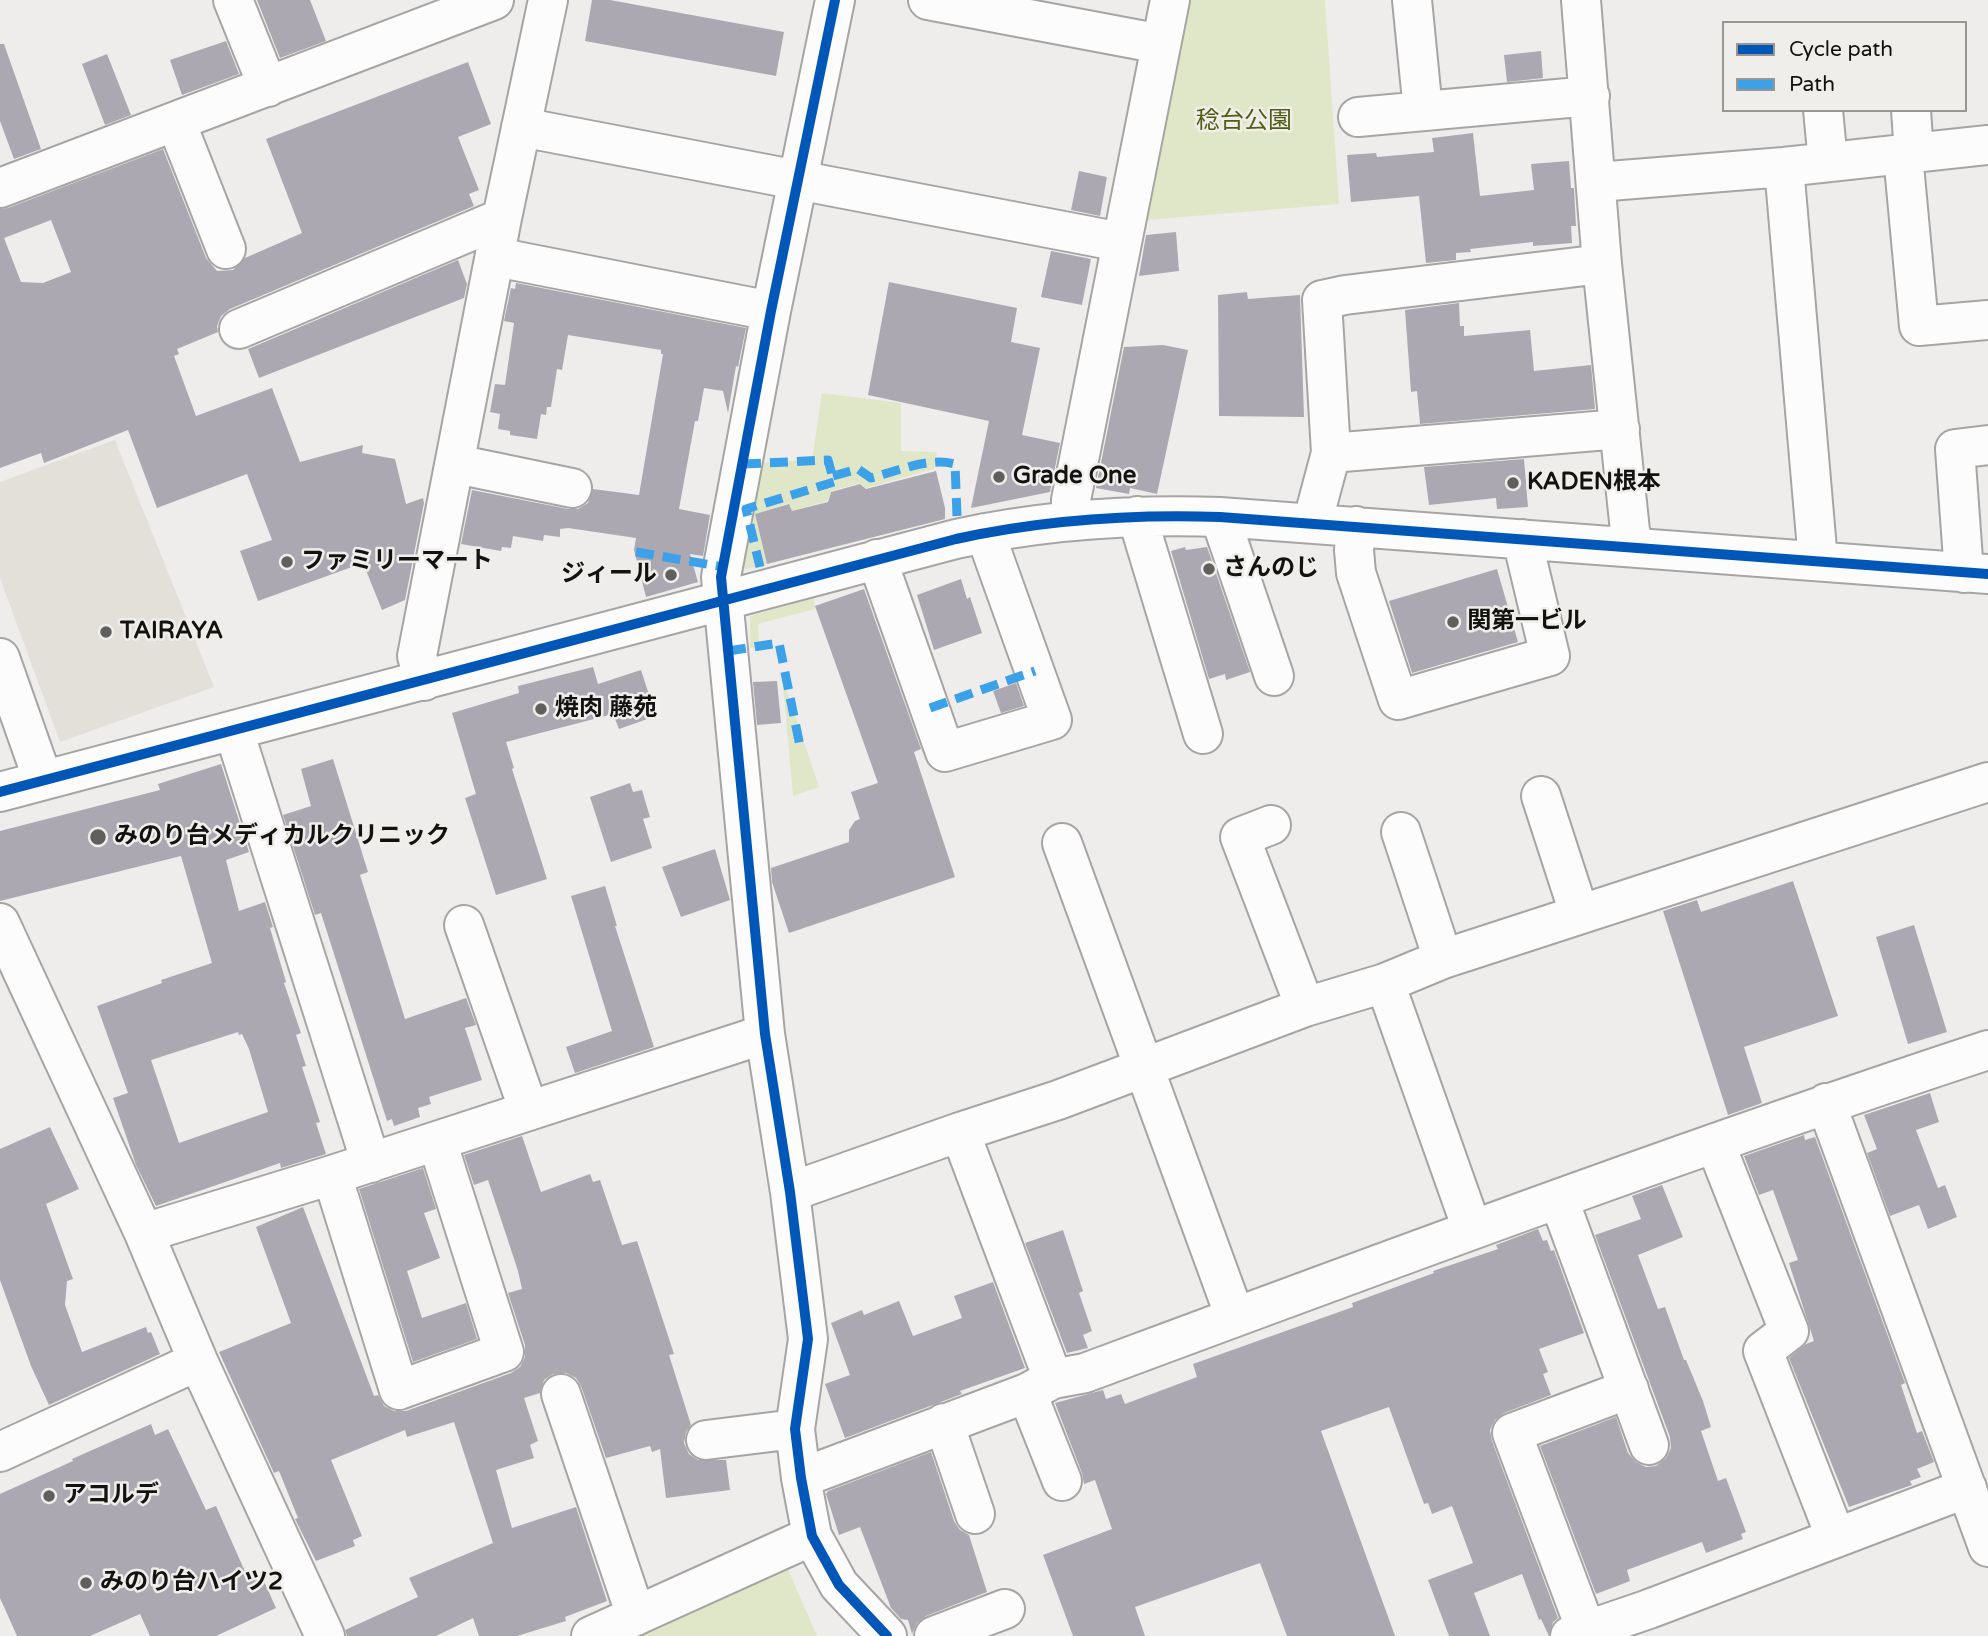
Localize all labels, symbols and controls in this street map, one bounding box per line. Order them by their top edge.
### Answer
legend [1722,21,1967,112]
text: Cycle path [1789,37,1893,62]
text: Path [1789,72,1835,97]
park label: 稔台公園 [1196,108,1292,136]
place label: Grade One [1013,463,1136,491]
marker: Grade One [991,469,1007,485]
place label: KADEN根本 [1527,469,1661,497]
marker: KADEN根本 [1505,475,1521,491]
place label: ファミリーマート [301,548,493,576]
marker: ファミリーマート [279,554,295,570]
place label: さんのじ [1223,555,1319,583]
place label: ジィール [561,561,657,589]
marker: さんのじ [1201,561,1217,577]
marker: ジィール [663,567,679,583]
place label: 関第一ビル [1467,608,1587,636]
marker: 関第一ビル [1445,614,1461,630]
place label: TAIRAYA [120,618,223,646]
marker: TAIRAYA [98,624,114,640]
place label: 焼肉 藤苑 [555,695,657,723]
marker: 焼肉 藤苑 [533,701,549,717]
place label: みのり台メディカルクリニック [114,823,450,851]
marker: みのり台メディカルクリニック [88,827,108,847]
place label: アコルデ [63,1482,159,1510]
marker: アコルデ [41,1488,57,1504]
place label: みのり台ハイツ2 [100,1569,283,1597]
marker: みのり台ハイツ2 [78,1575,94,1591]

